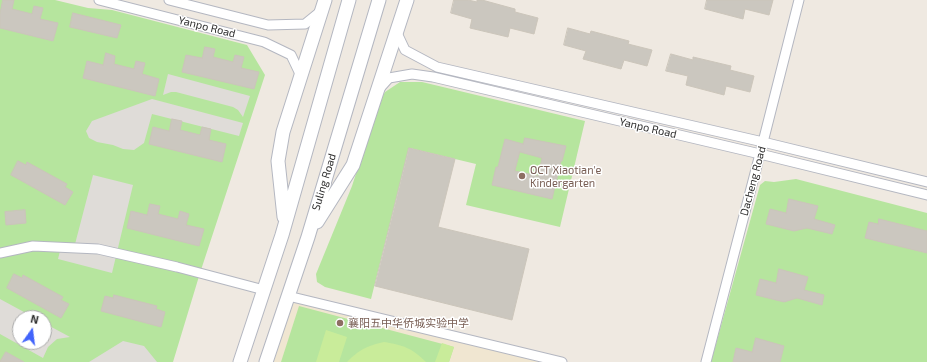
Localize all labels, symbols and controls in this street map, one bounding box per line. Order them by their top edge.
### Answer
street label: Yanpo Road [177,14,237,40]
street label: Yanpo Road [618,115,678,141]
street label: Dacheng Road [737,145,769,217]
street label: Suling Road [309,152,339,212]
place label: OCT Xiaotian'e Kindergarten [530,163,601,189]
marker: OCT Xiaotian'e Kindergarten [517,171,527,181]
north arrow [12,310,52,350]
text: N [29,312,40,326]
place label: 襄阳五中华侨城实验中学 [348,316,469,330]
marker: 襄阳五中华侨城实验中学 [335,318,345,328]

